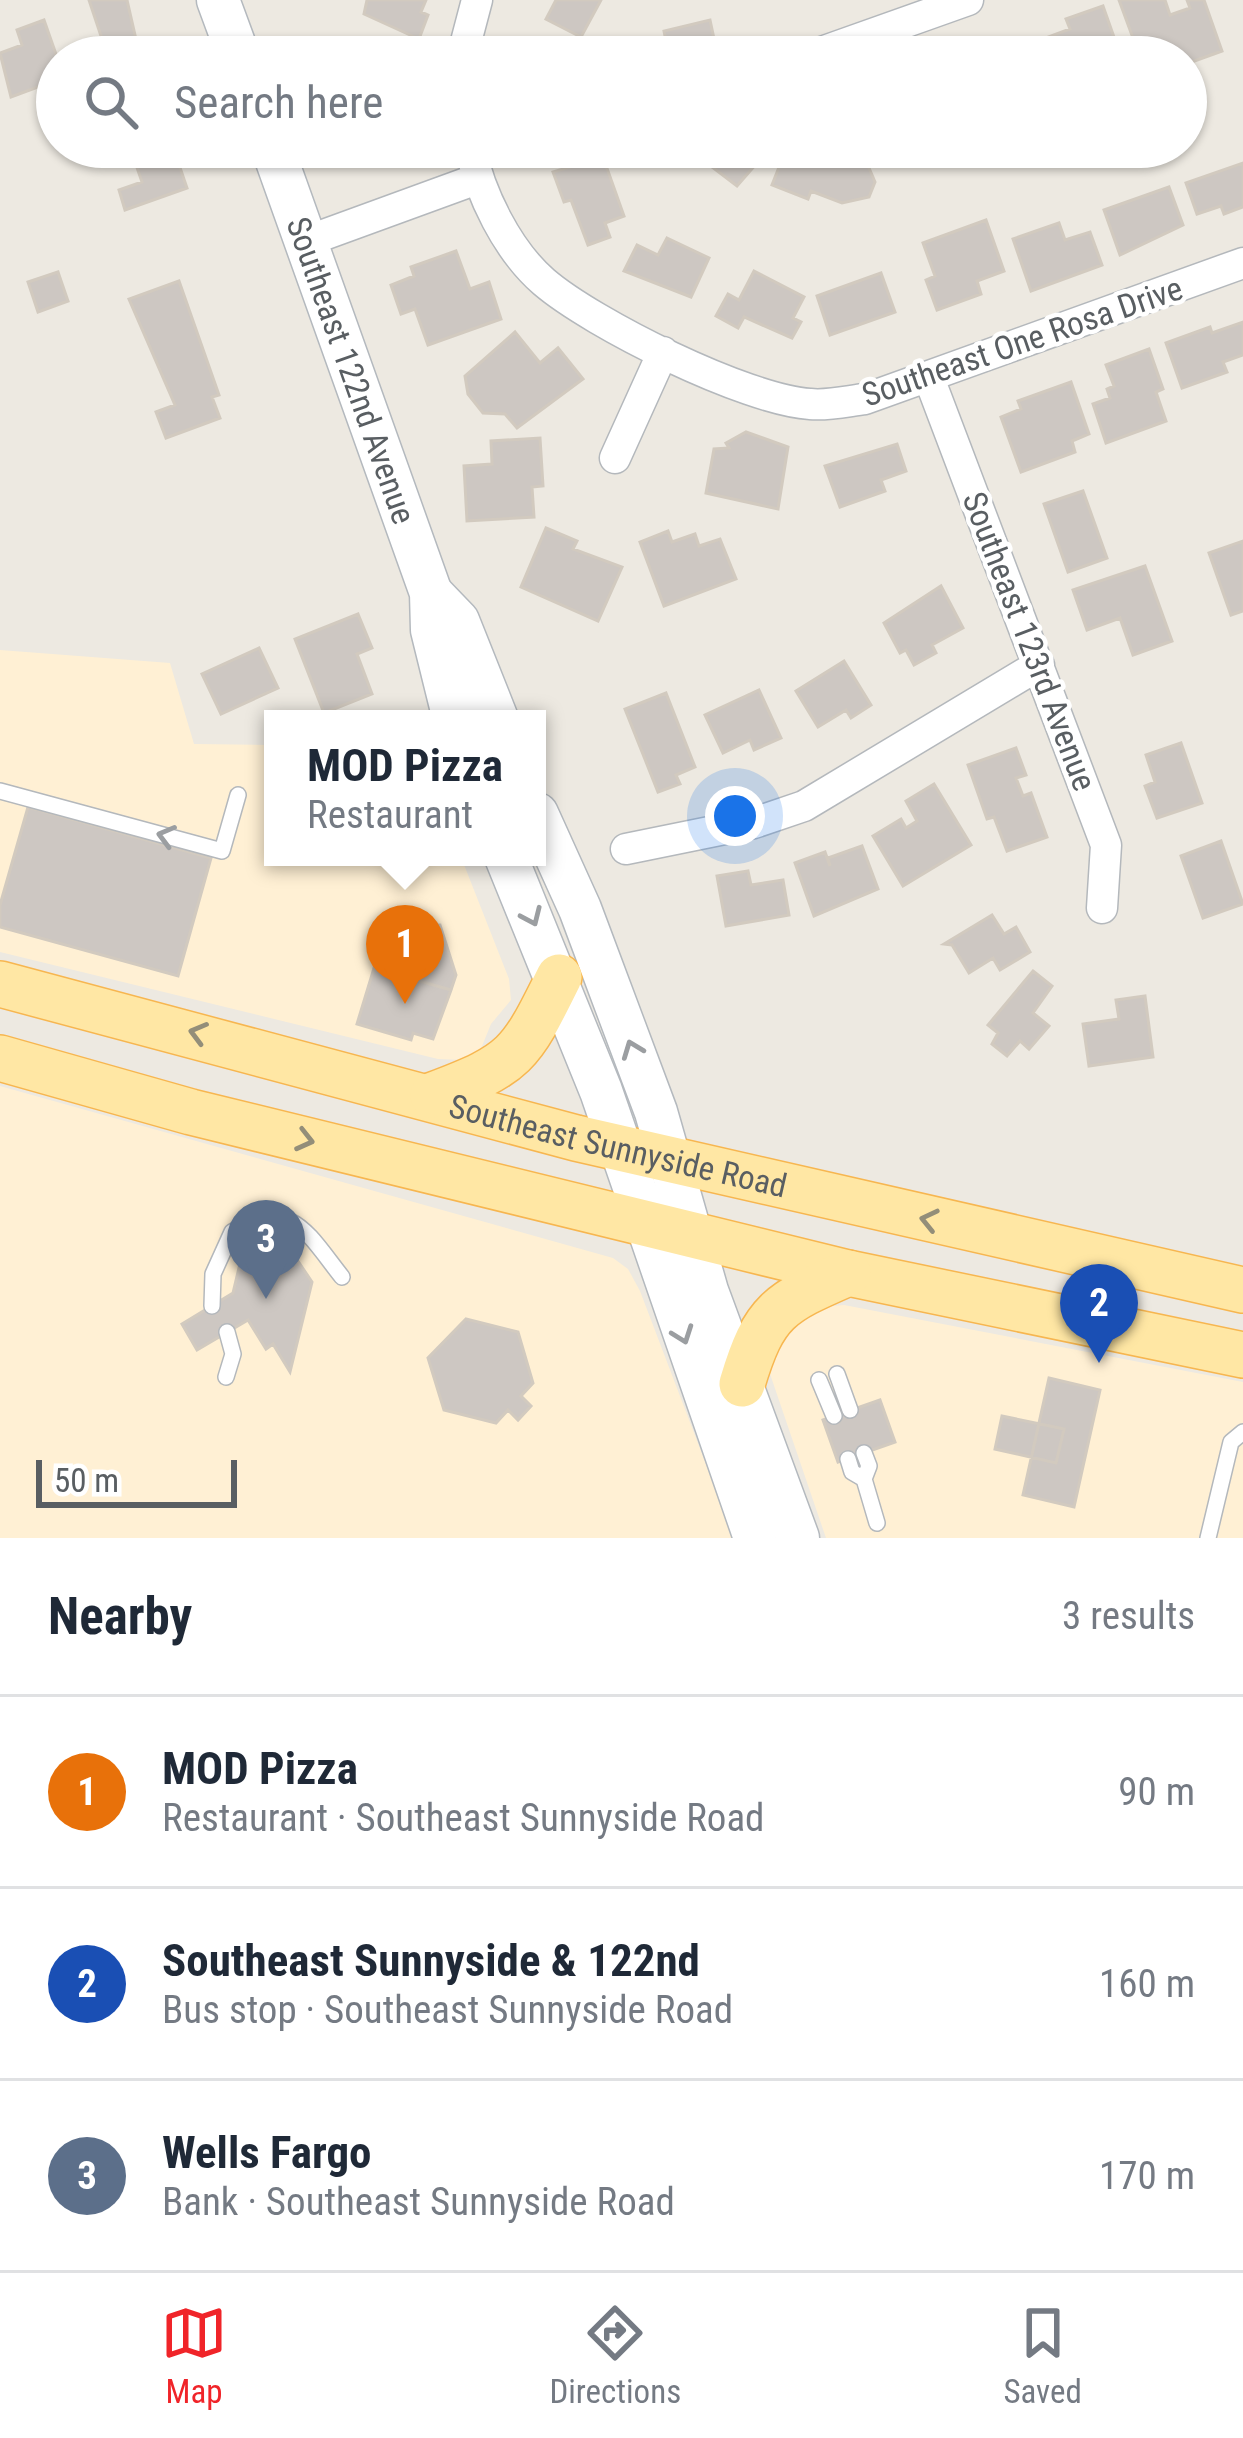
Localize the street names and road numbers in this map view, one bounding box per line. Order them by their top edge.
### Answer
street label: Southeast 122nd Avenue [279,212,424,529]
street label: Southeast One Rosa Drive [857,268,1187,415]
street label: Southeast 123rd Avenue [955,486,1104,796]
street label: Southeast Sunnyside Road [445,1086,791,1205]

